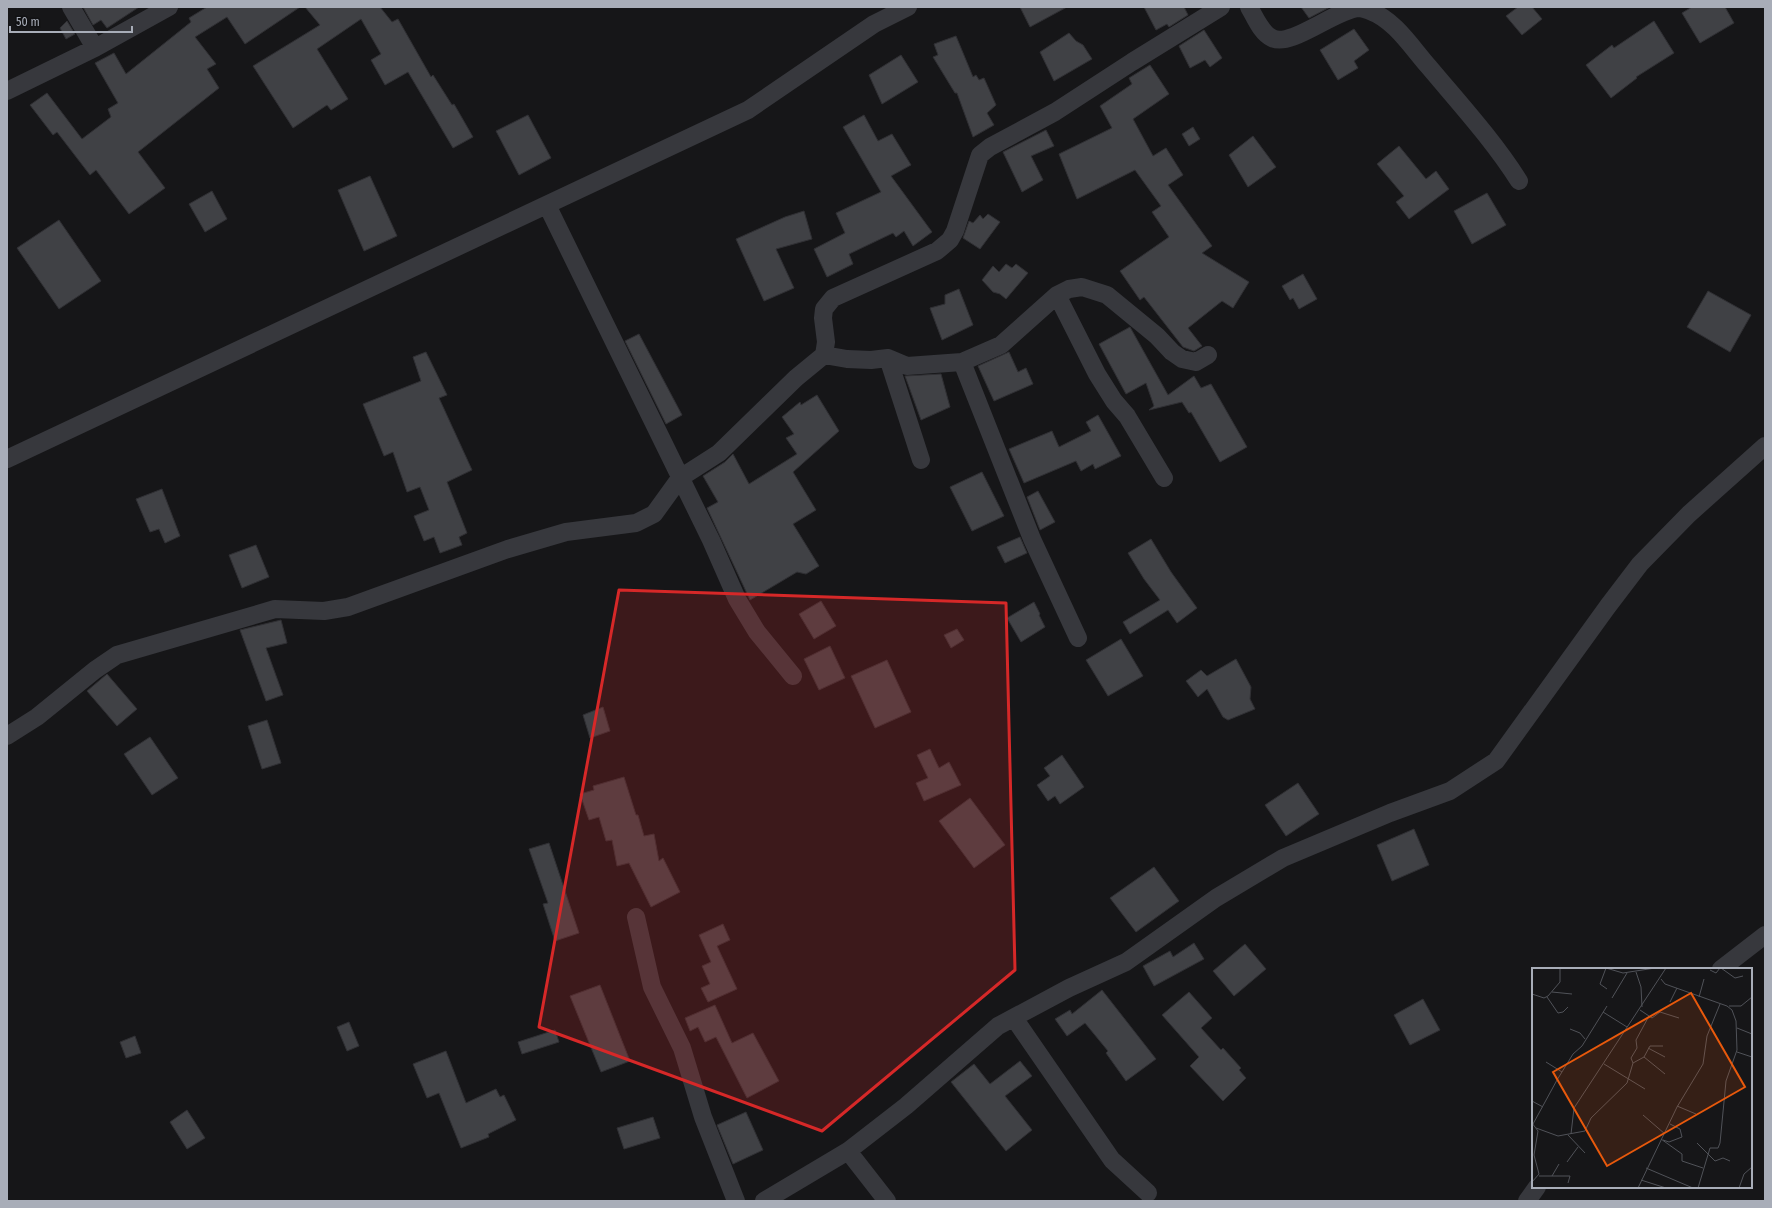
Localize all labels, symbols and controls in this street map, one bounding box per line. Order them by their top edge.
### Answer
scale bar [10,8,132,34]
text: 50 m [16,15,40,29]
inset map [1532,968,1752,1188]

